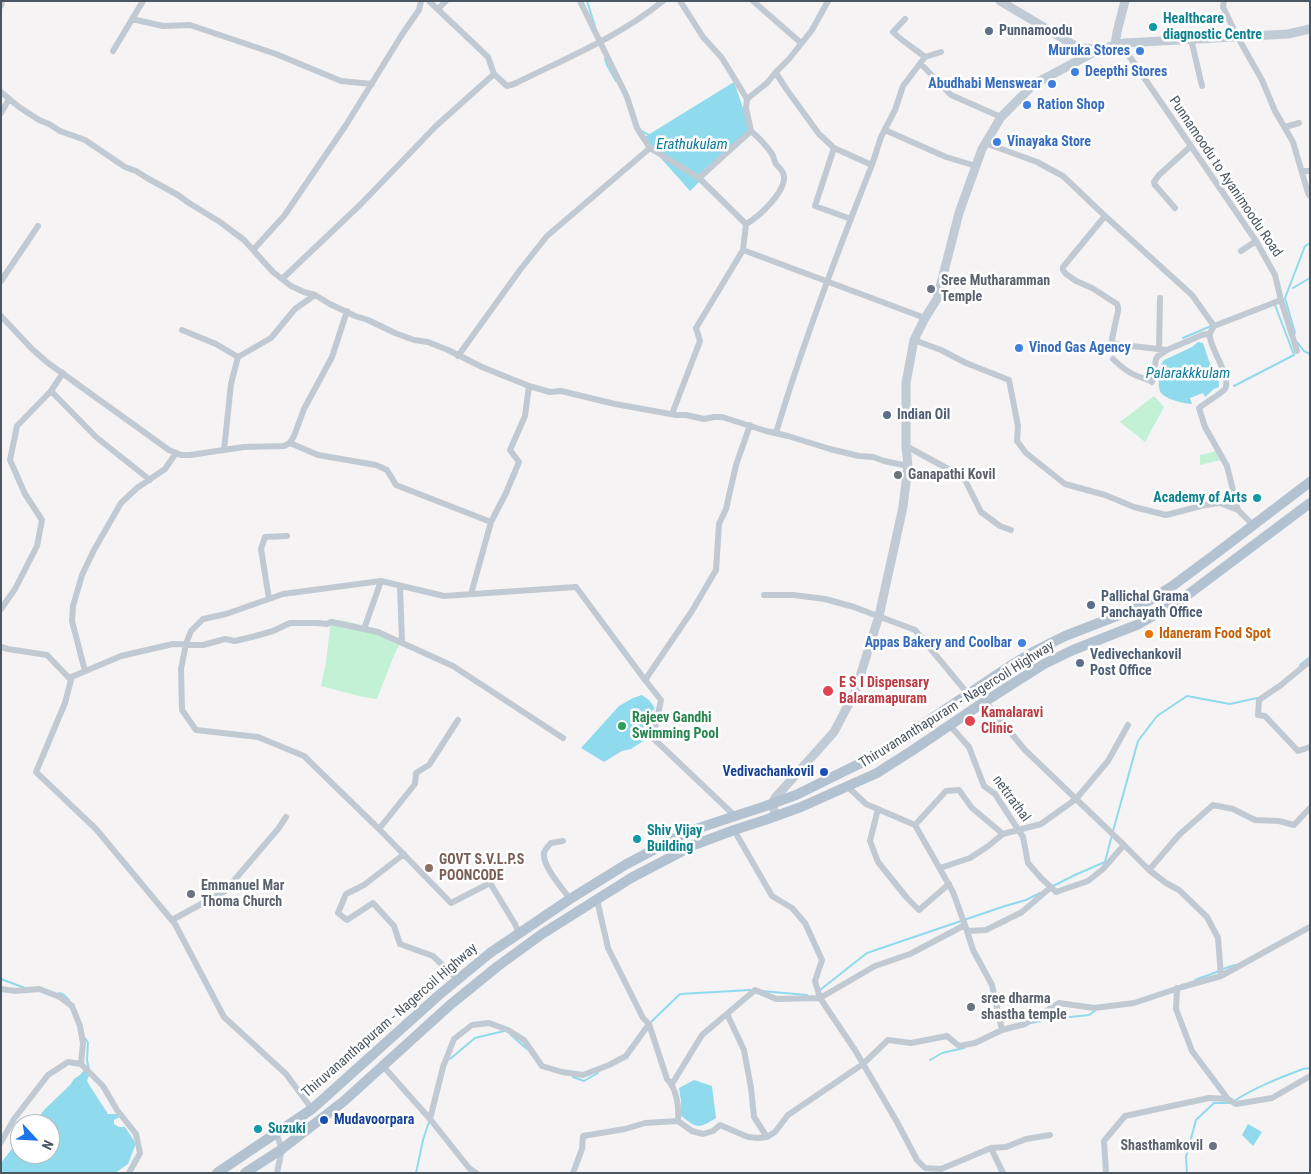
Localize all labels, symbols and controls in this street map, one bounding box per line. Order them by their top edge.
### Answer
place label: Healthcare diagnostic Centre [1163,11,1262,44]
marker: Healthcare diagnostic Centre [1147,21,1159,33]
place label: Punnamoodu [999,23,1072,39]
marker: Punnamoodu [983,25,995,37]
place label: Muruka Stores [1048,43,1130,59]
marker: Muruka Stores [1134,45,1146,57]
place label: Deepthi Stores [1085,64,1167,80]
marker: Deepthi Stores [1069,66,1081,78]
place label: Abudhabi Menswear [928,76,1042,92]
marker: Abudhabi Menswear [1046,78,1058,90]
street label: Punnamoodu to Ayanimoodu Road [1165,93,1285,261]
place label: Ration Shop [1037,97,1105,113]
marker: Ration Shop [1021,99,1033,111]
place label: Vinayaka Store [1007,134,1091,150]
water label: Erathukulam [656,136,728,154]
marker: Vinayaka Store [991,136,1003,148]
place label: Sree Mutharamman Temple [941,273,1050,306]
marker: Sree Mutharamman Temple [925,283,937,295]
place label: Vinod Gas Agency [1029,340,1131,356]
marker: Vinod Gas Agency [1013,342,1025,354]
water label: Palarakkkulam [1146,365,1230,383]
place label: Indian Oil [897,407,950,423]
marker: Indian Oil [881,409,893,421]
place label: Ganapathi Kovil [908,467,996,483]
marker: Ganapathi Kovil [892,469,904,481]
place label: Academy of Arts [1153,490,1247,506]
marker: Academy of Arts [1251,492,1263,504]
place label: Pallichal Grama Panchayath Office [1101,589,1202,622]
marker: Pallichal Grama Panchayath Office [1085,599,1097,611]
place label: Idaneram Food Spot [1159,626,1271,642]
marker: Idaneram Food Spot [1143,628,1155,640]
place label: Appas Bakery and Coolbar [865,635,1012,651]
marker: Appas Bakery and Coolbar [1016,637,1028,649]
street label: Thiruvananthapuram - Nagercoil Highway [856,638,1058,772]
place label: Vedivechankovil Post Office [1090,647,1182,680]
marker: Vedivechankovil Post Office [1074,657,1086,669]
place label: E S I Dispensary Balaramapuram [839,675,929,708]
marker: E S I Dispensary Balaramapuram [821,684,835,698]
place label: Kamalaravi Clinic [981,705,1043,738]
place label: Rajeev Gandhi Swimming Pool [632,710,719,742]
marker: Kamalaravi Clinic [963,714,977,728]
marker: Rajeev Gandhi Swimming Pool [616,720,628,732]
place label: Vedivachankovil [723,764,814,780]
marker: Vedivachankovil [818,766,830,778]
street label: nettrathal [989,773,1033,825]
place label: Shiv Vijay Building [647,823,702,856]
marker: Shiv Vijay Building [631,833,643,845]
place label: GOVT S.V.L.P.S POONCODE [439,852,524,884]
marker: GOVT S.V.L.P.S POONCODE [423,862,435,874]
place label: Emmanuel Mar Thoma Church [201,878,284,910]
marker: Emmanuel Mar Thoma Church [185,888,197,900]
street label: Thiruvananthapuram - Nagercoil Highway [299,940,481,1102]
place label: sree dharma shastha temple [981,991,1067,1024]
marker: sree dharma shastha temple [965,1001,977,1013]
place label: Mudavoorpara [334,1112,414,1128]
north arrow [10,1114,60,1164]
marker: Mudavoorpara [318,1114,330,1126]
place label: Suzuki [268,1121,306,1137]
marker: Suzuki [252,1123,264,1135]
text: N [39,1138,57,1152]
place label: Shasthamkovil [1121,1138,1203,1154]
marker: Shasthamkovil [1207,1140,1219,1152]

